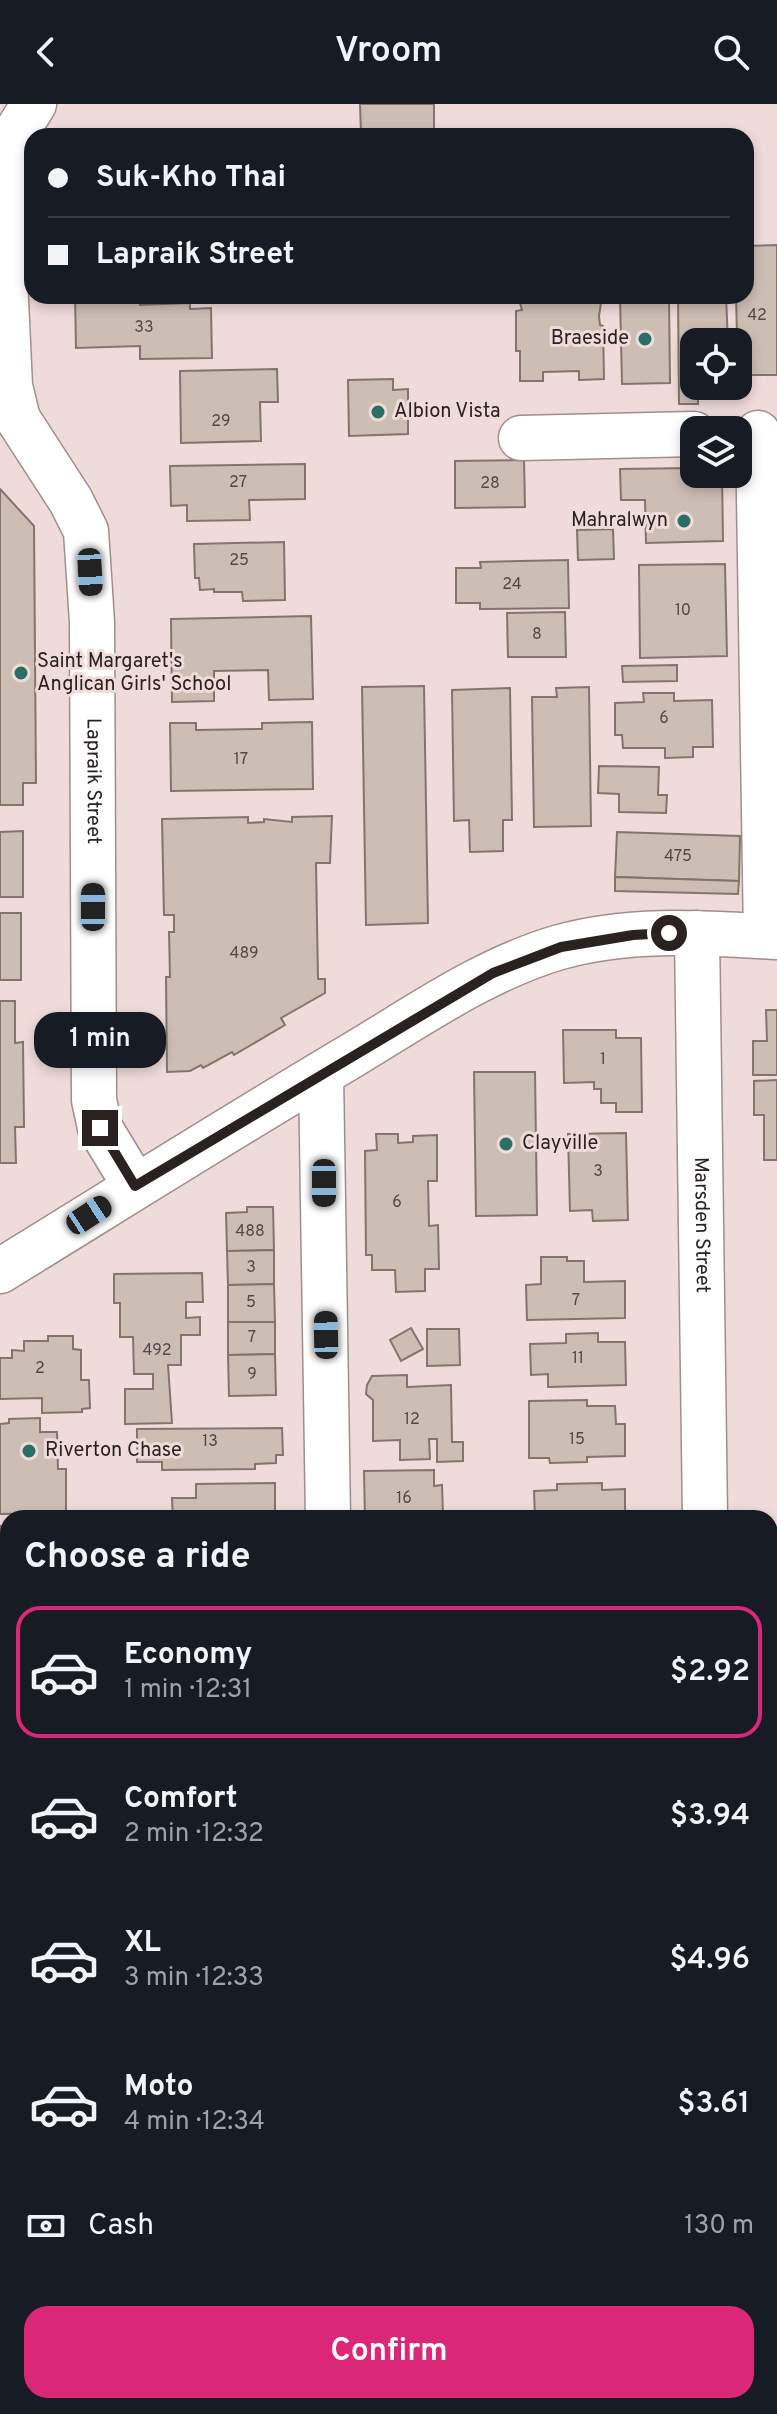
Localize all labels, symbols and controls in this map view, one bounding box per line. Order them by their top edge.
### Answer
text: Vroom [335,29,442,75]
icon: back [24,30,68,74]
icon: search [709,30,753,74]
text: Suk-Kho Thai [96,160,286,197]
text: Lapraik Street [96,237,295,274]
house number: 42 [747,306,767,326]
house number: 33 [134,318,154,338]
place label: Braeside [551,326,629,352]
map controls [680,328,752,488]
button: locate [680,328,752,400]
marker: Braeside [636,330,654,348]
place label: Albion Vista [394,399,501,425]
marker: Albion Vista [369,403,387,421]
house number: 29 [211,412,231,432]
button: layers [680,416,752,488]
house number: 27 [229,473,247,493]
house number: 28 [480,474,500,494]
place label: Mahralwyn [571,508,668,534]
marker: Mahralwyn [675,512,693,530]
car [77,547,103,597]
house number: 25 [229,551,249,571]
house number: 24 [502,575,522,595]
house number: 10 [675,601,691,621]
house number: 8 [532,625,542,645]
place label: Saint Margaret's Anglican Girls' School [37,649,231,698]
marker: Saint Margaret's Anglican Girls' School [12,664,30,682]
house number: 6 [659,709,669,729]
street label: Lapraik Street [79,718,106,844]
house number: 17 [234,750,248,770]
house number: 475 [664,847,692,867]
car [81,883,105,931]
route start [651,915,687,951]
house number: 489 [230,944,258,964]
callout: 1 min [34,1012,166,1068]
text: 1 min [69,1023,131,1056]
house number: 1 [600,1050,606,1070]
route end [82,1110,118,1146]
place label: Clayville [522,1131,598,1157]
marker: Clayville [497,1135,515,1153]
street label: Marsden Street [687,1157,715,1293]
car [312,1159,336,1207]
house number: 3 [593,1162,603,1182]
car [62,1192,116,1238]
house number: 6 [392,1193,402,1213]
house number: 488 [235,1222,265,1242]
house number: 3 [246,1258,256,1278]
house number: 7 [572,1291,580,1311]
house number: 5 [246,1293,256,1313]
car [314,1311,338,1359]
house number: 7 [248,1328,256,1348]
house number: 492 [142,1341,172,1361]
house number: 11 [572,1349,584,1369]
house number: 2 [35,1359,45,1379]
house number: 9 [247,1365,257,1385]
house number: 12 [404,1410,420,1430]
house number: 15 [569,1430,585,1450]
house number: 13 [202,1432,218,1452]
place label: Riverton Chase [45,1438,182,1464]
marker: Riverton Chase [20,1442,38,1460]
house number: 16 [396,1489,412,1509]
text: Choose a ride [24,1535,250,1581]
icon: car [28,1636,100,1708]
text: Economy [124,1637,252,1674]
text: $2.92 [670,1654,750,1691]
text: 1 min · 12:31 [124,1674,252,1707]
icon: car [28,1780,100,1852]
text: Comfort [124,1781,237,1818]
text: $3.94 [670,1798,750,1835]
text: 2 min · 12:32 [124,1818,264,1851]
icon: car [28,1924,100,1996]
text: XL [124,1925,161,1962]
text: $4.96 [669,1942,750,1979]
text: 3 min · 12:33 [124,1962,264,1995]
icon: car [28,2068,100,2140]
text: Moto [124,2069,194,2106]
text: $3.61 [677,2086,750,2123]
text: 4 min · 12:34 [124,2106,265,2139]
icon: cash [24,2204,68,2248]
text: Cash [88,2208,154,2245]
text: 130 m [684,2210,754,2243]
button: Confirm [24,2306,754,2398]

